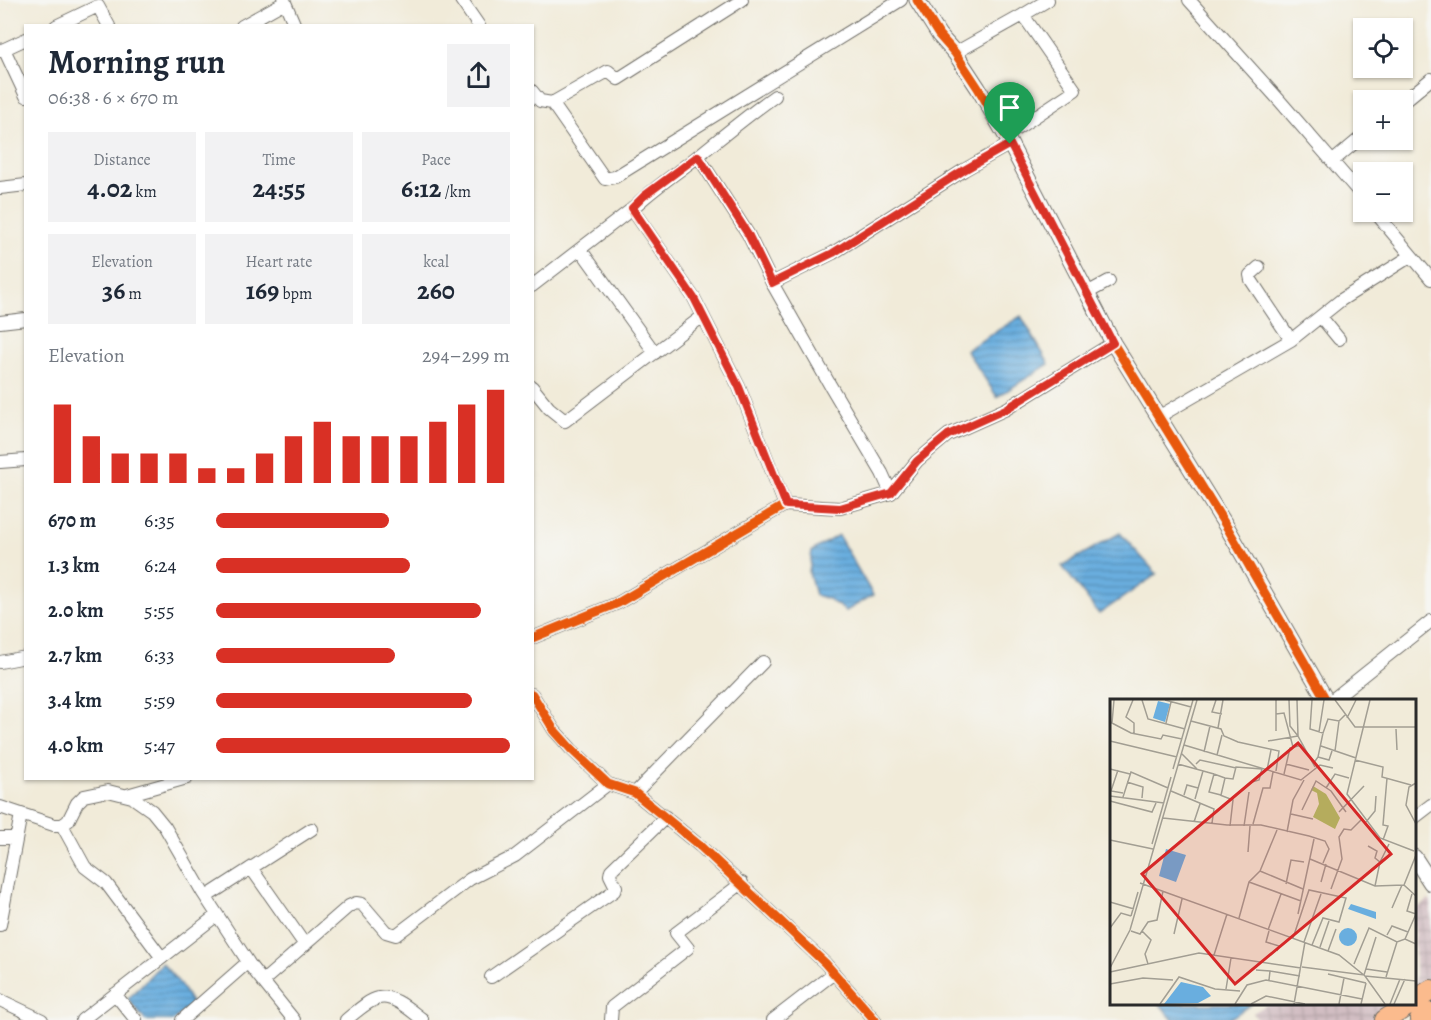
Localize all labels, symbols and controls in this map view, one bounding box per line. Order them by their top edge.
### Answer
map controls [1353,18,1413,222]
button: locate [1353,18,1413,78]
text: Morning run [48,39,225,84]
button: share [447,44,510,107]
pin [984,82,1035,144]
text: 06:38 · 6 × 670 m [48,84,179,111]
button: + [1353,90,1413,150]
icon: arrive [993,91,1026,124]
text: Distance [93,149,151,171]
text: Time [262,149,296,171]
text: Pace [421,149,451,171]
button: − [1353,162,1413,222]
text: 4.02 [87,171,132,206]
text: 24:55 [252,171,306,206]
text: 6:12 [401,171,441,206]
text: km [132,181,157,203]
text: /km [441,181,471,203]
text: Elevation [91,251,153,273]
text: Heart rate [246,251,312,273]
text: kcal [423,251,449,273]
text: 36 [102,273,125,308]
text: 169 [246,273,279,308]
text: 260 [417,273,455,308]
text: m [125,283,142,305]
text: bpm [279,283,312,305]
text: Elevation [48,342,125,369]
text: 294–299 m [422,342,510,369]
text: 670 m [48,507,96,534]
text: 6:35 [144,507,175,534]
text: 1.3 km [48,552,100,579]
text: 6:24 [144,552,177,579]
text: 2.0 km [48,597,104,624]
text: 5:55 [144,597,175,624]
text: 2.7 km [48,642,102,669]
text: 6:33 [144,642,175,669]
text: 3.4 km [48,687,102,714]
text: 5:59 [144,687,175,714]
inset map [1110,699,1416,1005]
text: 4.0 km [48,732,104,759]
text: 5:47 [144,732,175,759]

